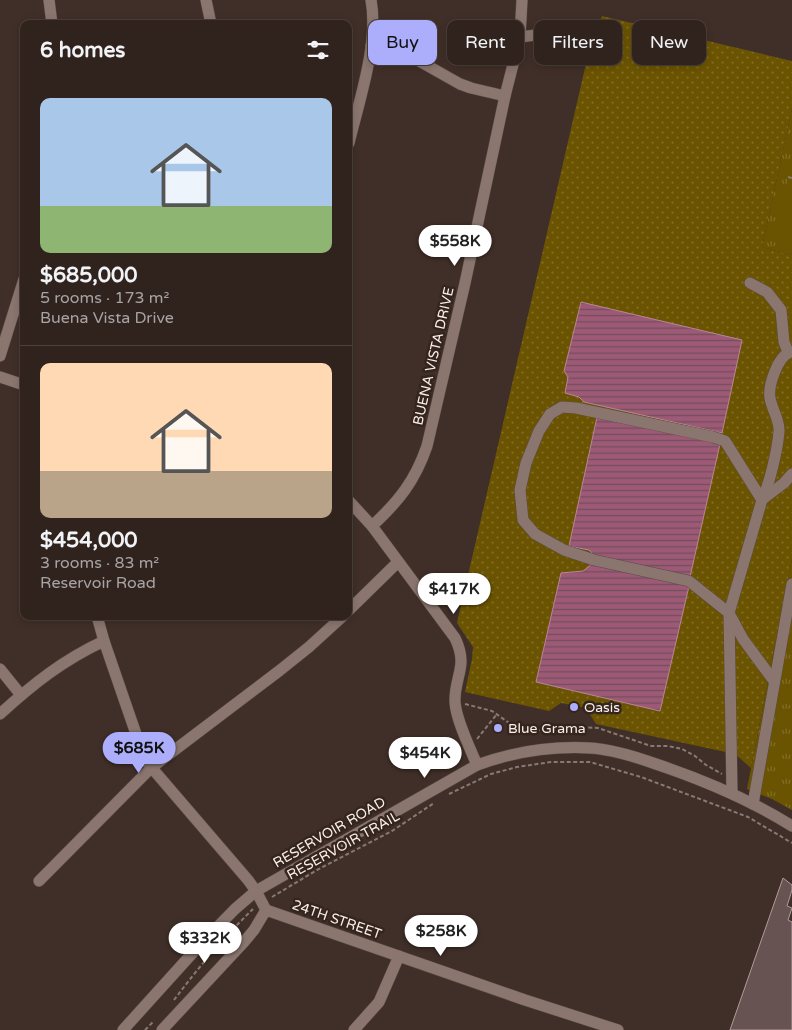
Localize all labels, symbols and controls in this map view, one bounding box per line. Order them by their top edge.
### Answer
chip: Buy [368,20,437,65]
chip: Rent [447,20,524,65]
chip: Filters [534,20,622,65]
chip: New [632,20,706,65]
icon: filters [304,36,332,64]
text: 6 homes [40,38,125,63]
icon: home [141,130,231,220]
pin: $558K [420,224,490,267]
text: $558K [430,231,480,251]
text: $685,000 [40,263,137,288]
street label: BUENA VISTA DRIVE [409,285,458,427]
text: 5 rooms · 173 m² [40,288,169,308]
text: Buena Vista Drive [40,308,174,328]
icon: home [141,396,231,486]
text: $454,000 [40,528,138,553]
text: 3 rooms · 83 m² [40,553,159,573]
pin: $417K [419,572,489,615]
text: Reservoir Road [40,573,156,593]
text: $417K [429,579,479,599]
place label: Oasis [584,699,620,716]
marker: Oasis [568,701,580,713]
place label: Blue Grama [508,720,586,737]
marker: Blue Grama [492,722,504,734]
pin: $685K [104,732,174,774]
pin: $454K [390,736,460,779]
text: $685K [114,738,164,758]
text: $454K [400,743,450,763]
street label: RESERVOIR ROAD [270,793,388,872]
street label: RESERVOIR TRAIL [284,807,402,883]
street label: 24TH STREET [290,896,384,943]
pin: $258K [406,914,476,957]
text: $258K [416,921,466,941]
pin: $332K [170,922,240,964]
text: $332K [180,928,230,948]

